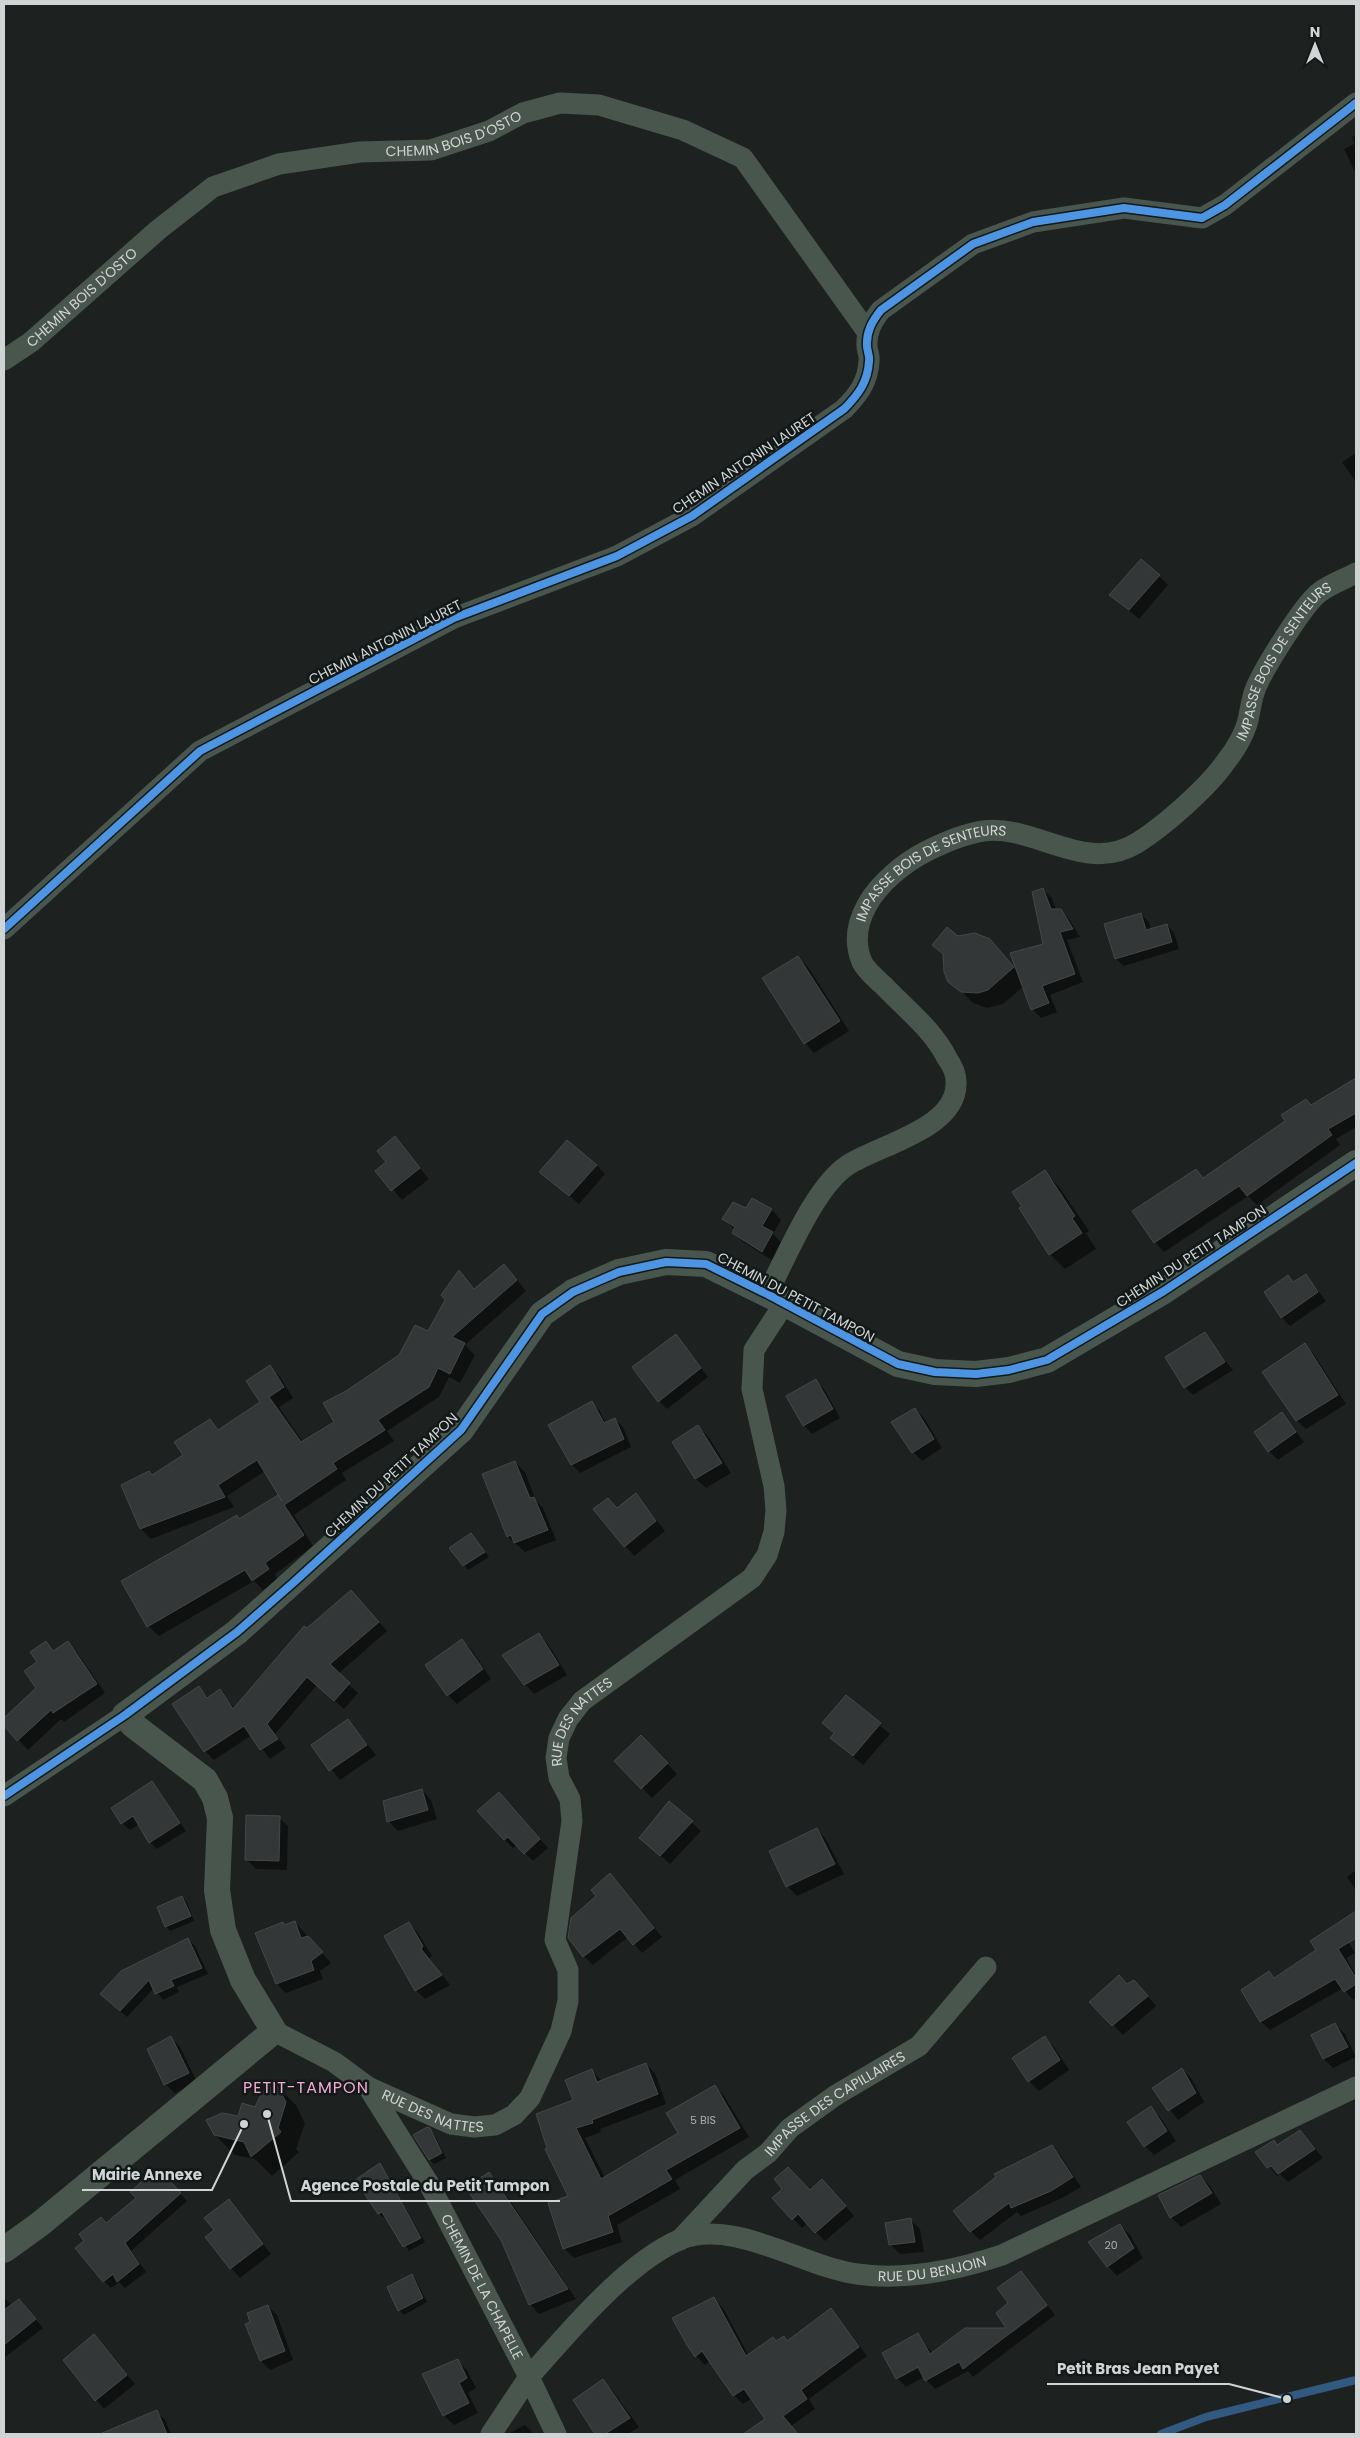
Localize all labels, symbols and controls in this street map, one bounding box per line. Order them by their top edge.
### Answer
north arrow [1290,20,1340,70]
text: N [1310,22,1320,42]
street label: CHEMIN BOIS D'OSTO [385,106,525,161]
street label: CHEMIN BOIS D'OSTO [22,243,141,352]
street label: CHEMIN ANTONIN LAURET [668,407,820,519]
street label: IMPASSE BOIS DE SENTEURS [1231,577,1335,744]
street label: CHEMIN ANTONIN LAURET [305,594,466,689]
street label: IMPASSE BOIS DE SENTEURS [851,820,1007,924]
street label: CHEMIN DU PETIT TAMPON [1112,1200,1270,1312]
street label: CHEMIN DU PETIT TAMPON [714,1247,878,1347]
street label: CHEMIN DU PETIT TAMPON [320,1408,462,1542]
street label: RUE DES NATTES [546,1672,616,1768]
street label: IMPASSE DES CAPILLAIRES [760,2046,909,2161]
district label: PETIT-TAMPON [243,2076,369,2099]
street label: RUE DES NATTES [379,2084,485,2137]
house number: 5 BIS [690,2112,716,2128]
callout: Mairie Annexe [82,2160,212,2190]
text: Mairie Annexe [92,2164,202,2185]
callout: Agence Postale du Petit Tampon [291,2171,560,2201]
text: Agence Postale du Petit Tampon [300,2175,550,2196]
street label: CHEMIN DE LA CHAPELLE [436,2210,528,2363]
house number: 20 [1104,2237,1118,2253]
street label: RUE DU BENJOIN [878,2251,989,2286]
callout: Petit Bras Jean Payet [1047,2354,1229,2384]
text: Petit Bras Jean Payet [1057,2358,1219,2379]

